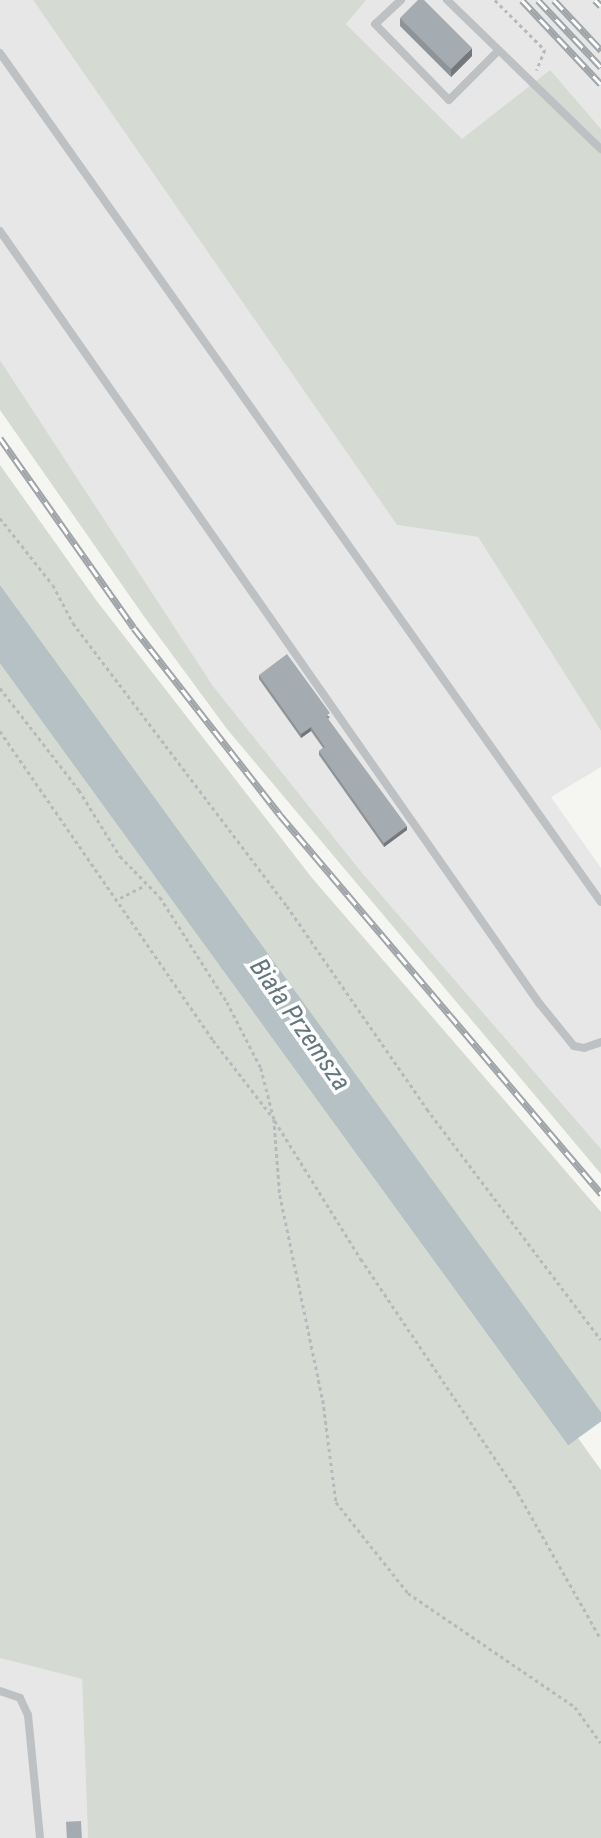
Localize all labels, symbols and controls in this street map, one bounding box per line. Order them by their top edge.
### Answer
water label: Biała Przemsza [243,953,357,1097]

